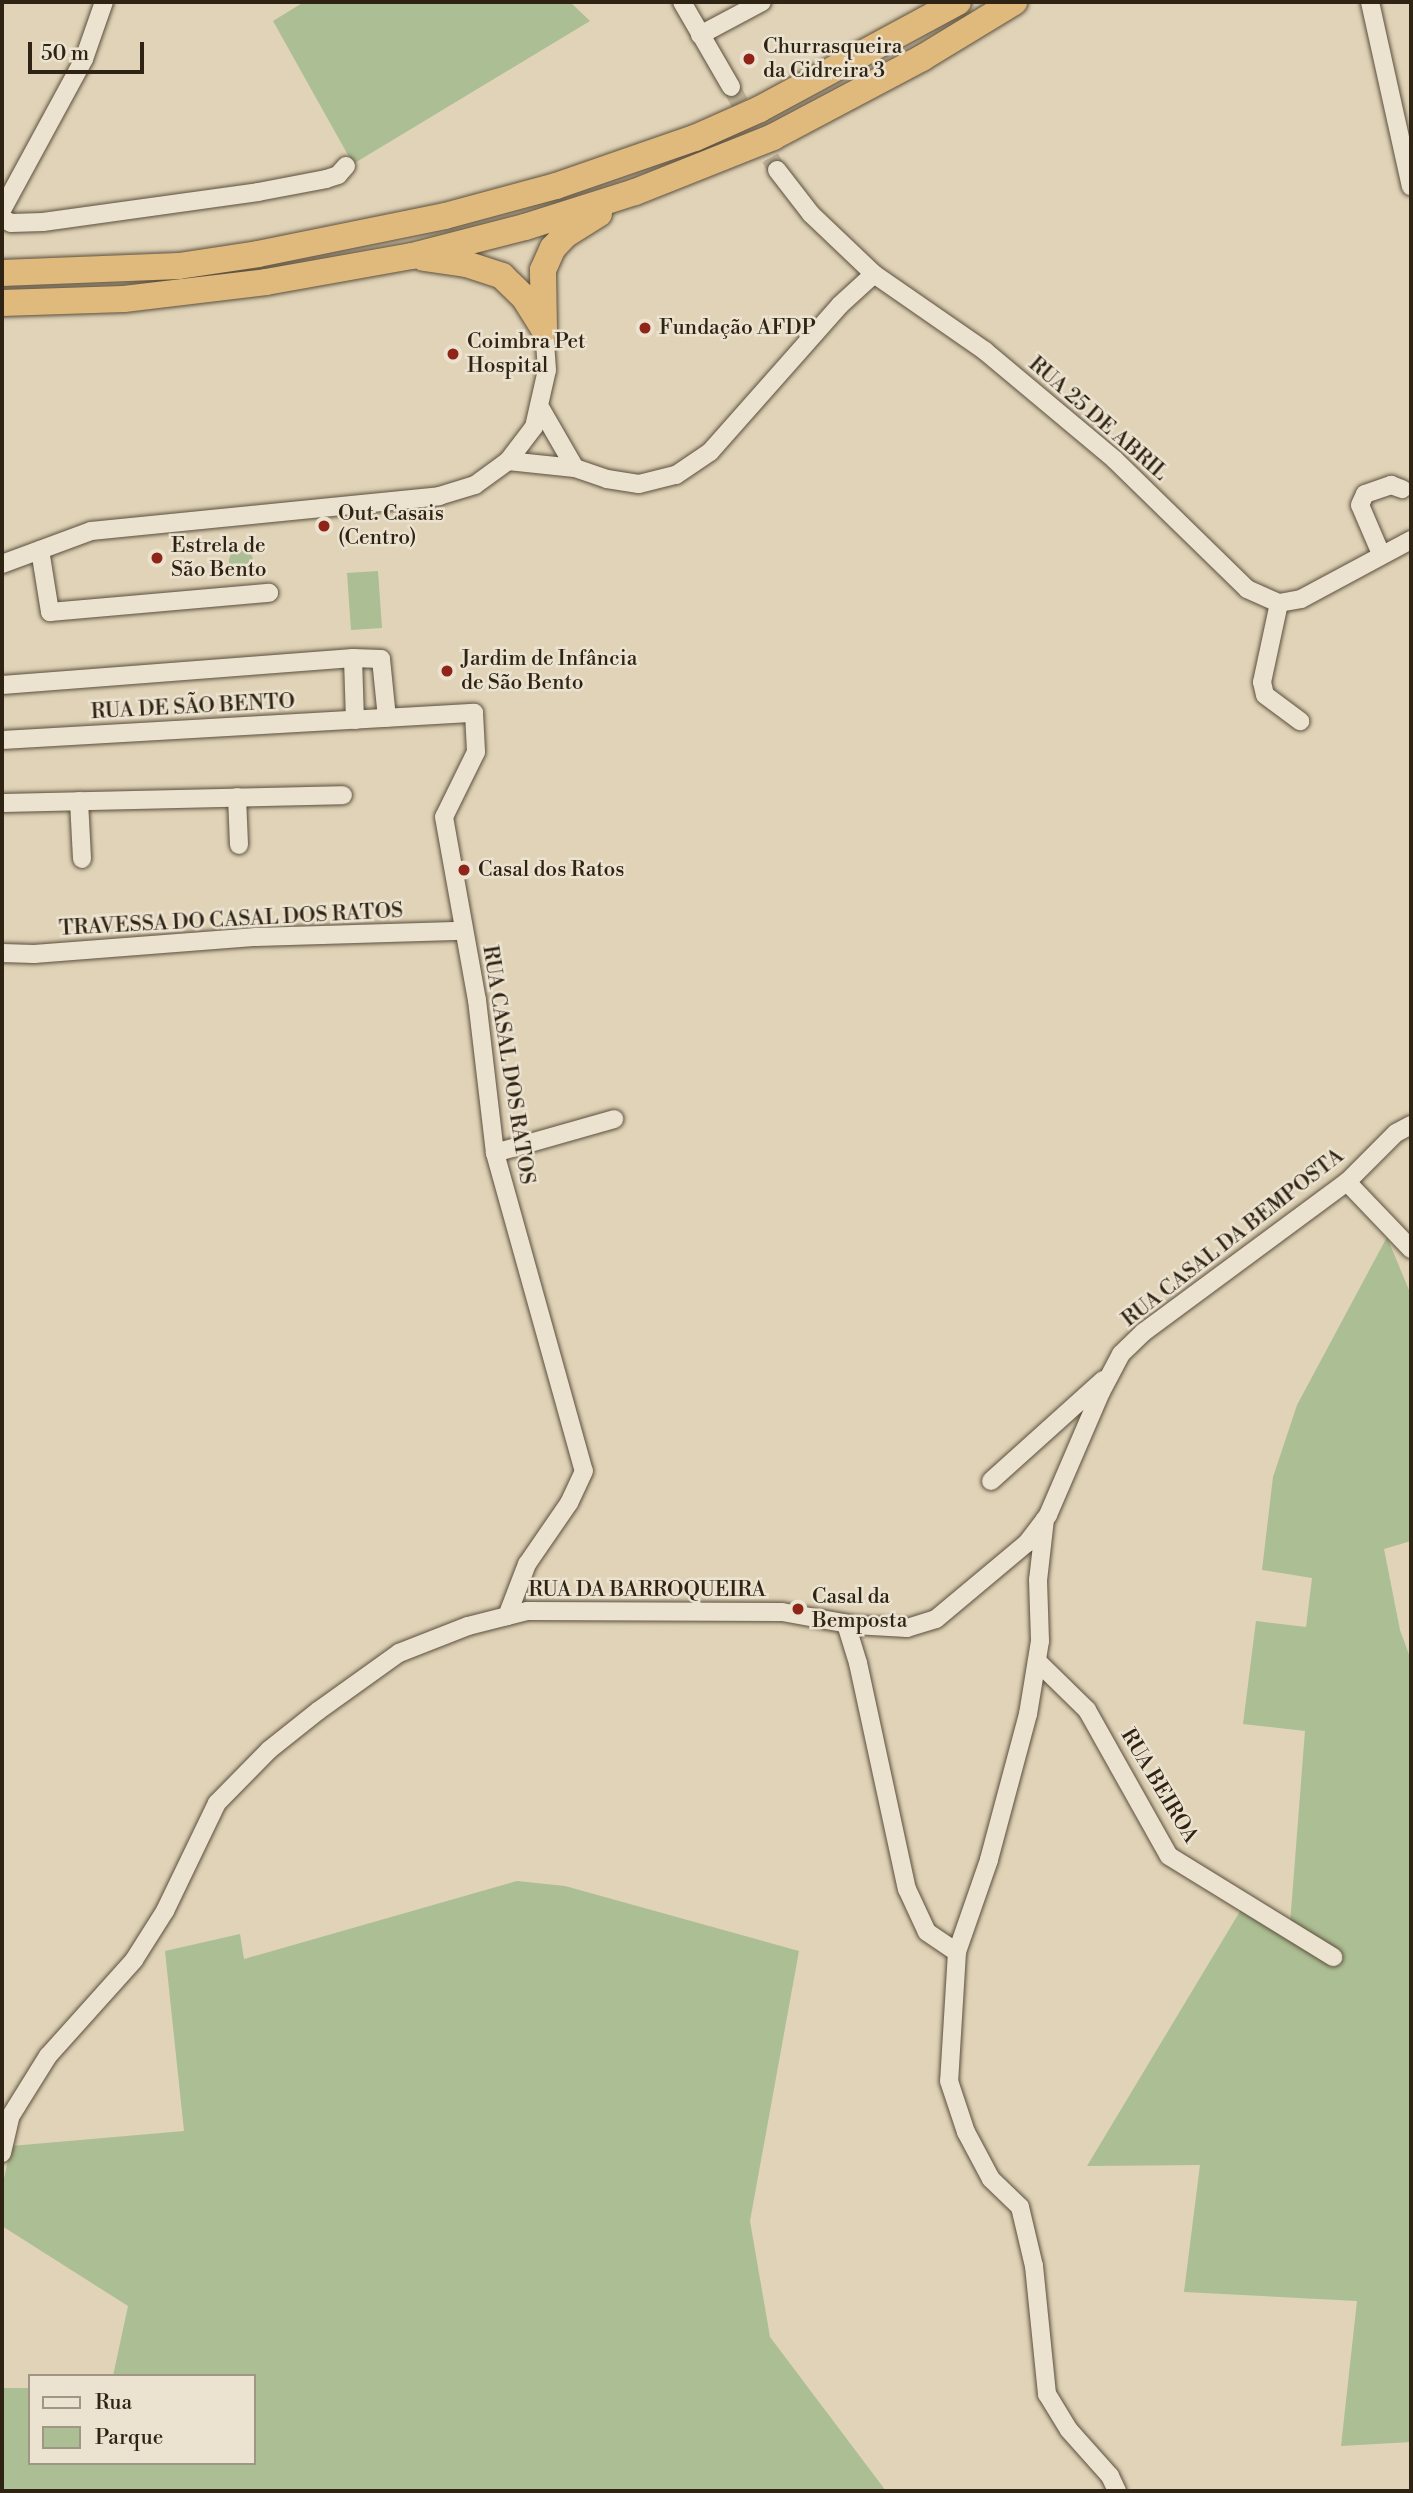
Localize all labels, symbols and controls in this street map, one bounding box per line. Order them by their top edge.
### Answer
scale bar [32,28,147,72]
place label: Churrasqueira da Cidreira 3 [763,34,902,84]
text: 50 m [41,41,89,67]
marker: Churrasqueira da Cidreira 3 [741,51,757,67]
place label: Fundação AFDP [659,315,816,341]
marker: Fundação AFDP [637,320,653,336]
place label: Coimbra Pet Hospital [467,329,586,379]
marker: Coimbra Pet Hospital [445,346,461,362]
street label: RUA 25 DE ABRIL [1023,352,1173,486]
place label: Out. Casais (Centro) [338,501,444,551]
marker: Out. Casais (Centro) [316,518,332,534]
place label: Estrela de São Bento [171,533,267,583]
marker: Estrela de São Bento [149,550,165,566]
place label: Jardim de Infância de São Bento [461,646,637,696]
marker: Jardim de Infância de São Bento [439,663,455,679]
street label: RUA DE SÃO BENTO [90,689,296,725]
place label: Casal dos Ratos [478,857,624,883]
marker: Casal dos Ratos [456,862,472,878]
street label: TRAVESSA DO CASAL DOS RATOS [58,898,404,942]
street label: RUA CASAL DOS RATOS [477,944,539,1186]
street label: RUA CASAL DA BEMPOSTA [1117,1144,1349,1332]
street label: RUA DA BARROQUEIRA [528,1577,766,1603]
place label: Casal da Bemposta [812,1584,907,1634]
marker: Casal da Bemposta [790,1601,806,1617]
street label: RUA BEIROA [1115,1724,1203,1848]
legend [28,2374,256,2465]
text: Rua [95,2390,132,2416]
text: Parque [95,2425,163,2451]

